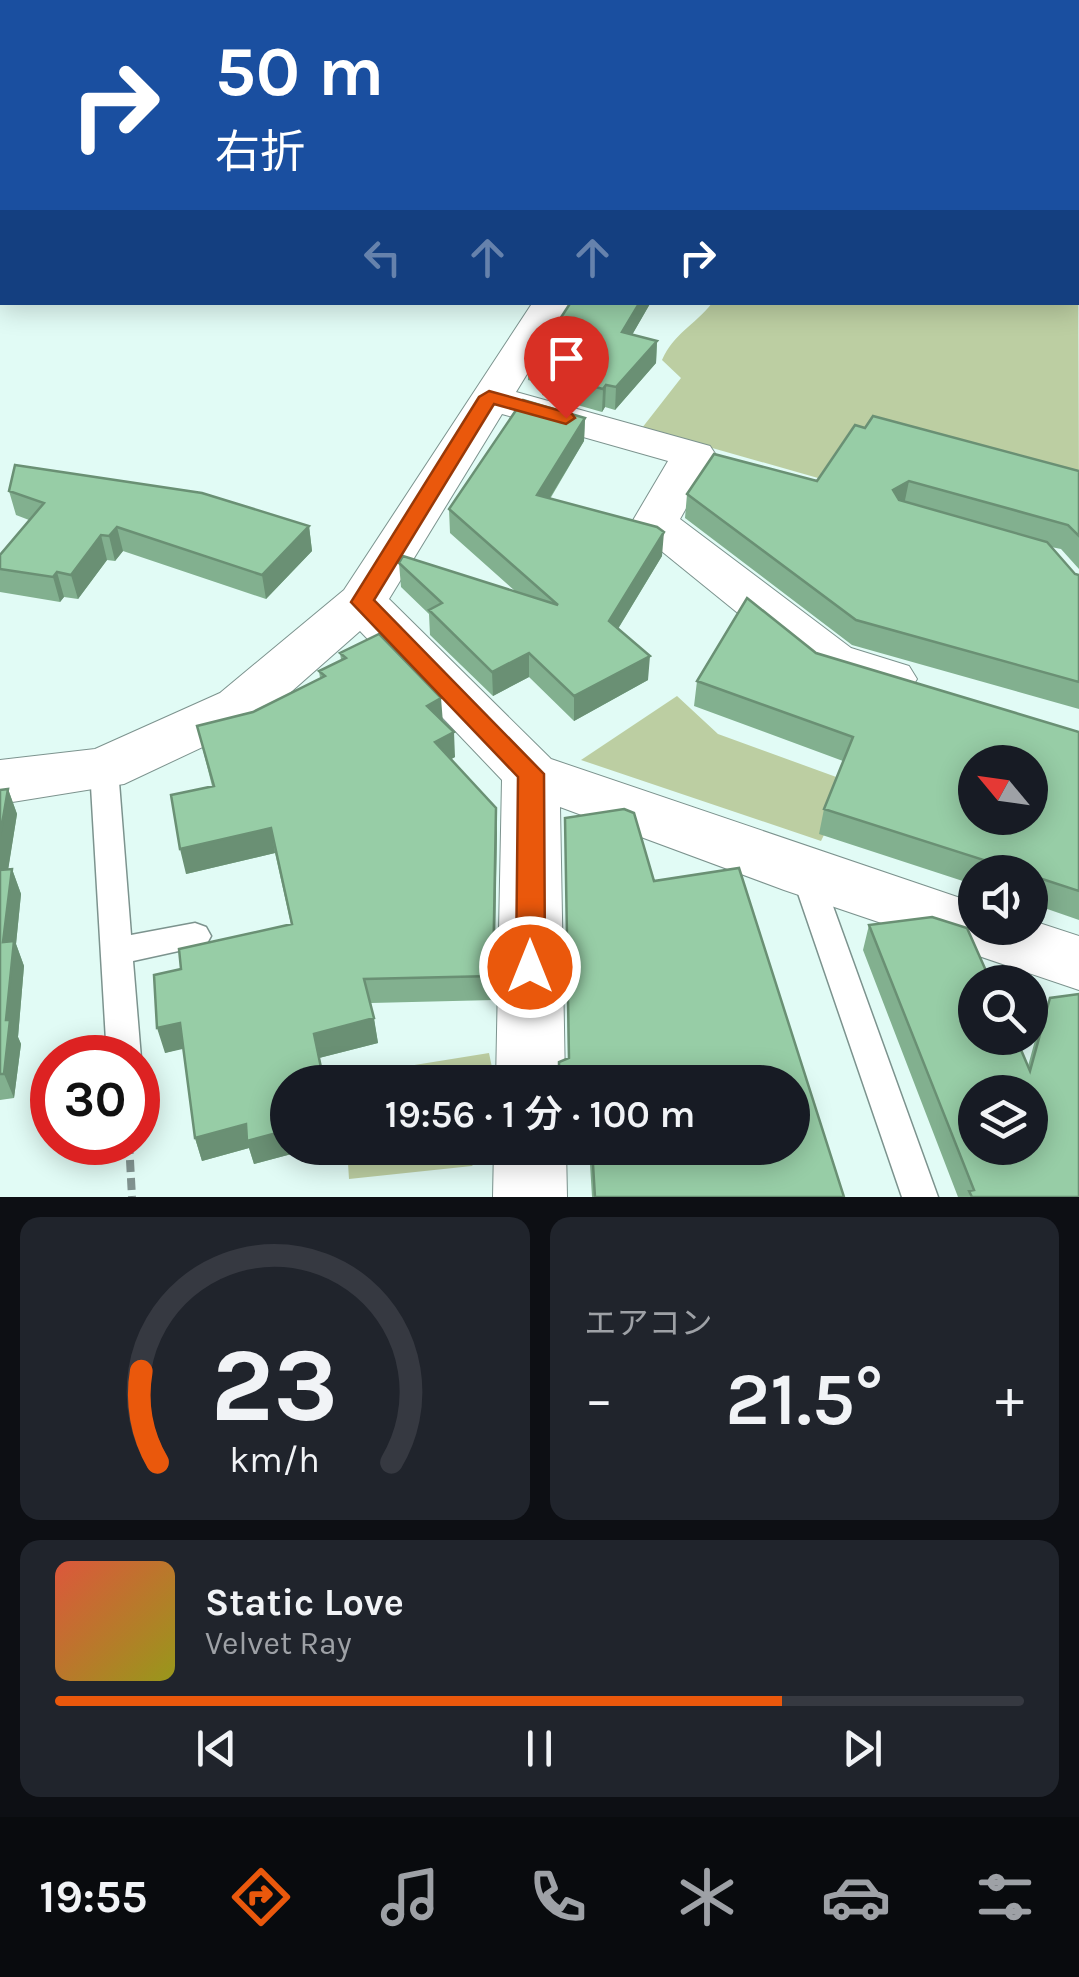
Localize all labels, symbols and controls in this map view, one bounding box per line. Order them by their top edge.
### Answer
text: 50 m [215,31,384,113]
icon: right [50,40,180,170]
text: 右折 [215,126,305,178]
icon: left [355,230,410,285]
icon: ahead [460,230,515,285]
icon: ahead [565,230,620,285]
icon: right [670,230,725,285]
pin [524,316,609,419]
icon: arrive [539,331,594,386]
north arrow [958,745,1048,835]
map controls [958,745,1048,1165]
button: sound [958,855,1048,945]
position arrow [478,915,582,1019]
button: search [958,965,1048,1055]
speed limit sign: 30 [30,1035,160,1165]
button: layers [958,1075,1048,1165]
text: 19:56 · 1 分 · 100 m [385,1092,695,1137]
text: エアコン [585,1305,713,1342]
text: 23 [211,1325,339,1446]
text: 21.5° [725,1355,883,1443]
text: − [585,1367,613,1431]
text: + [995,1367,1024,1431]
text: km/h [229,1439,320,1481]
text: Static Love [205,1580,404,1625]
text: Velvet Ray [205,1625,352,1662]
icon: previous [189,1721,244,1776]
icon: pause [512,1721,567,1776]
icon: next [835,1721,890,1776]
icon: directions [226,1862,296,1932]
icon: music [375,1862,445,1932]
icon: phone [523,1862,593,1932]
icon: climate [672,1862,742,1932]
icon: car [821,1862,891,1932]
icon: filters [970,1862,1040,1932]
text: 19:55 [39,1871,147,1923]

